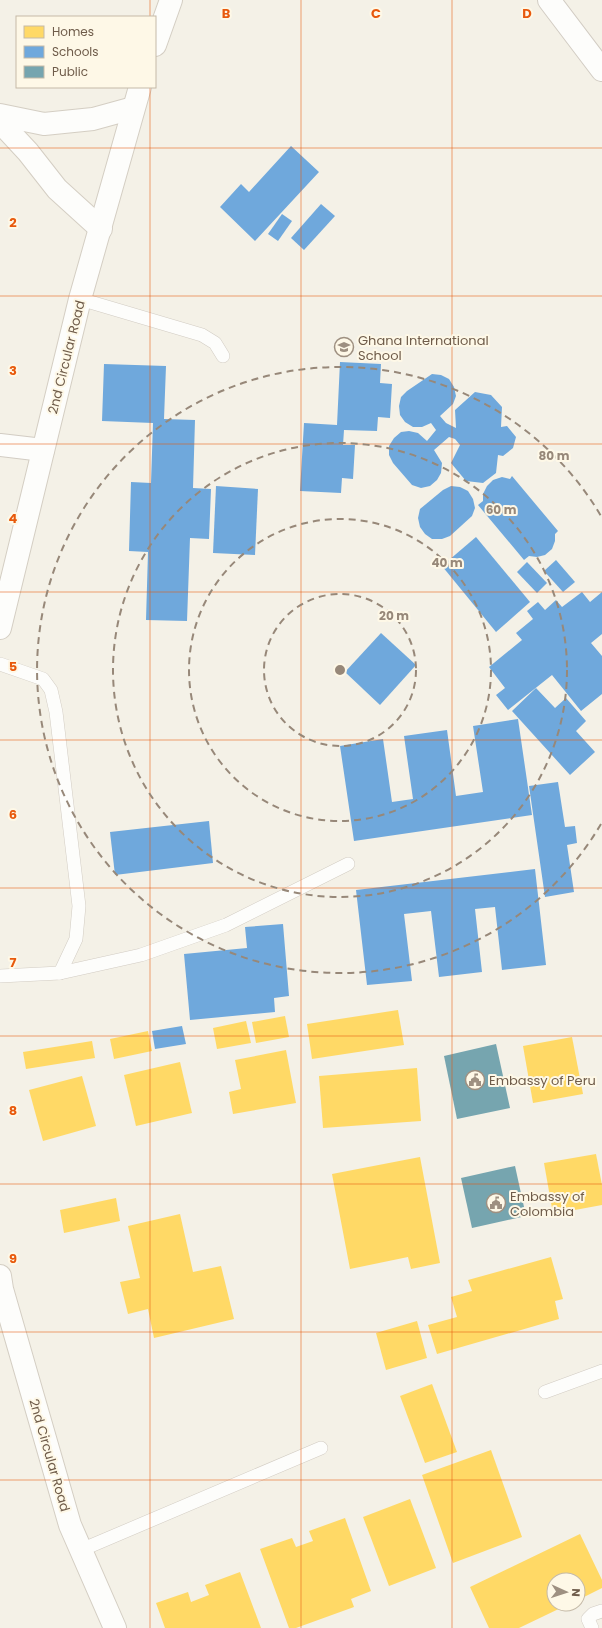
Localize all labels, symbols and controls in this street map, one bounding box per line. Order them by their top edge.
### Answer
text: B [222,4,231,23]
text: C [371,4,381,23]
text: D [522,4,532,23]
legend [16,16,156,88]
text: Homes [52,23,94,40]
text: Schools [52,43,99,60]
text: Public [52,63,88,80]
text: 2 [9,213,17,232]
street label: 2nd Circular Road [43,298,90,416]
place label: Ghana International School [358,331,489,365]
school or university icon: Ghana International School [333,336,355,358]
text: 3 [9,361,17,380]
text: 80 m [539,447,570,464]
text: 60 m [486,501,517,518]
text: 4 [9,509,18,528]
text: 40 m [431,554,463,571]
text: 20 m [379,607,409,624]
text: 5 [9,657,17,676]
centre of rings [333,663,347,677]
text: 6 [9,805,17,824]
text: 7 [10,953,17,972]
public building icon: Embassy of Peru [464,1069,486,1091]
place label: Embassy of Peru [489,1071,596,1090]
text: 8 [9,1101,17,1120]
place label: Embassy of Colombia [510,1187,585,1221]
public building icon: Embassy of Colombia [485,1192,507,1214]
text: 9 [9,1249,17,1268]
street label: 2nd Circular Road [24,1397,75,1514]
north arrow [546,1572,586,1612]
text: N [568,1588,584,1597]

